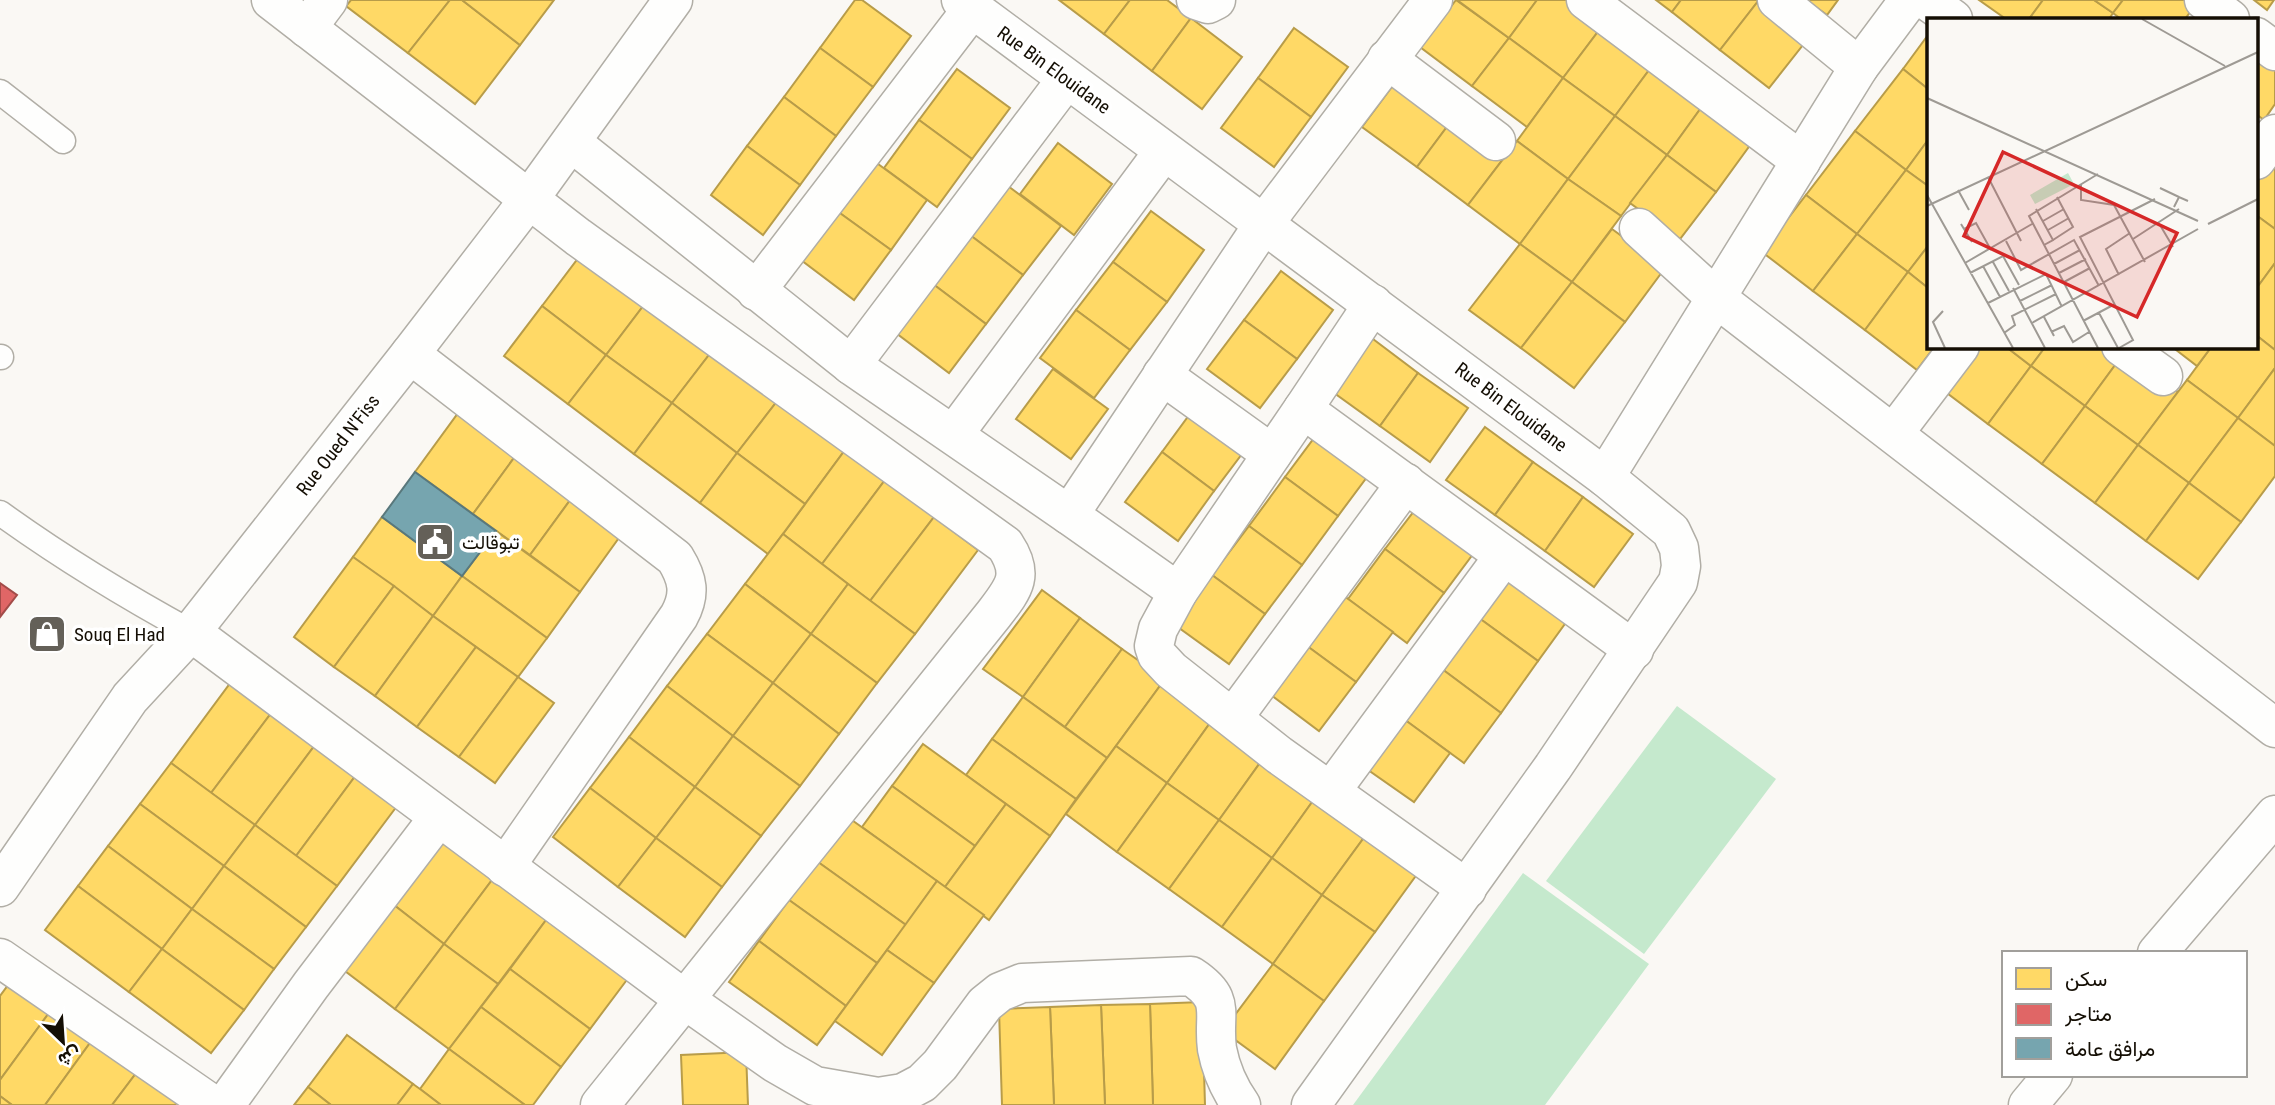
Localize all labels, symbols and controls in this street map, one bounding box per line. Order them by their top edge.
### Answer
inset map [1927,18,2258,348]
street label: Rue Bin Elouidane [993,21,1115,119]
street label: Rue Bin Elouidane [1450,357,1572,457]
street label: Rue Oued N'Fiss [291,390,385,500]
public building icon: تبوقالت [414,521,456,563]
place label: تبوقالت [462,531,520,554]
shop icon: Souq El Had [26,613,68,655]
place label: Souq El Had [74,623,165,646]
legend [2002,951,2247,1077]
text: سكن [2065,967,2107,991]
text: متاجر [2064,1002,2112,1027]
north arrow [28,1007,98,1077]
text: مرافق عامة [2065,1037,2155,1062]
text: ش [55,1042,85,1072]

